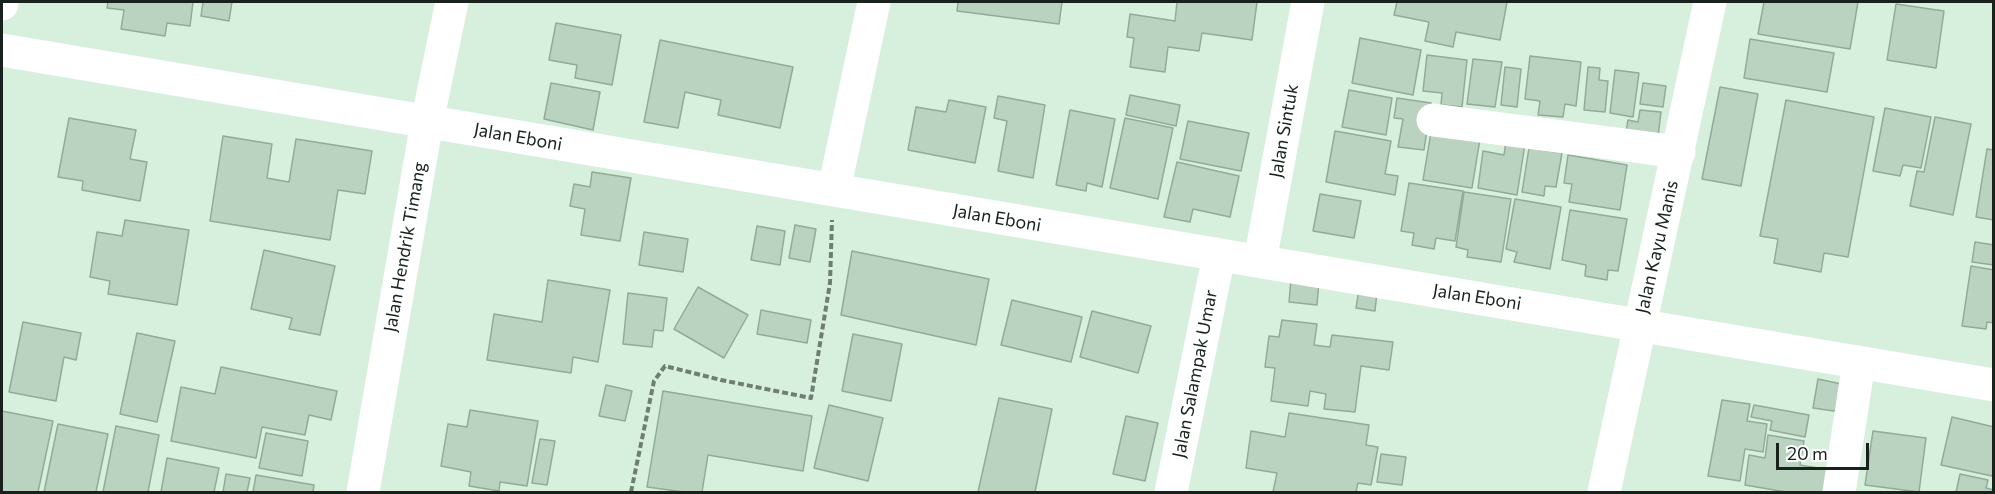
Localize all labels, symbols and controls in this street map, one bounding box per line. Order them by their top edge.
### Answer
street label: Jalan Sintuk [1265,82,1303,180]
street label: Jalan Eboni [472,119,564,155]
street label: Jalan Hendrik Timang [379,160,431,334]
street label: Jalan Kayu Manis [1631,178,1683,316]
street label: Jalan Eboni [951,200,1043,236]
street label: Jalan Eboni [1431,279,1523,315]
street label: Jalan Salampak Umar [1168,288,1222,460]
scale bar [1779,431,1872,469]
text: 20 m [1787,442,1828,464]

